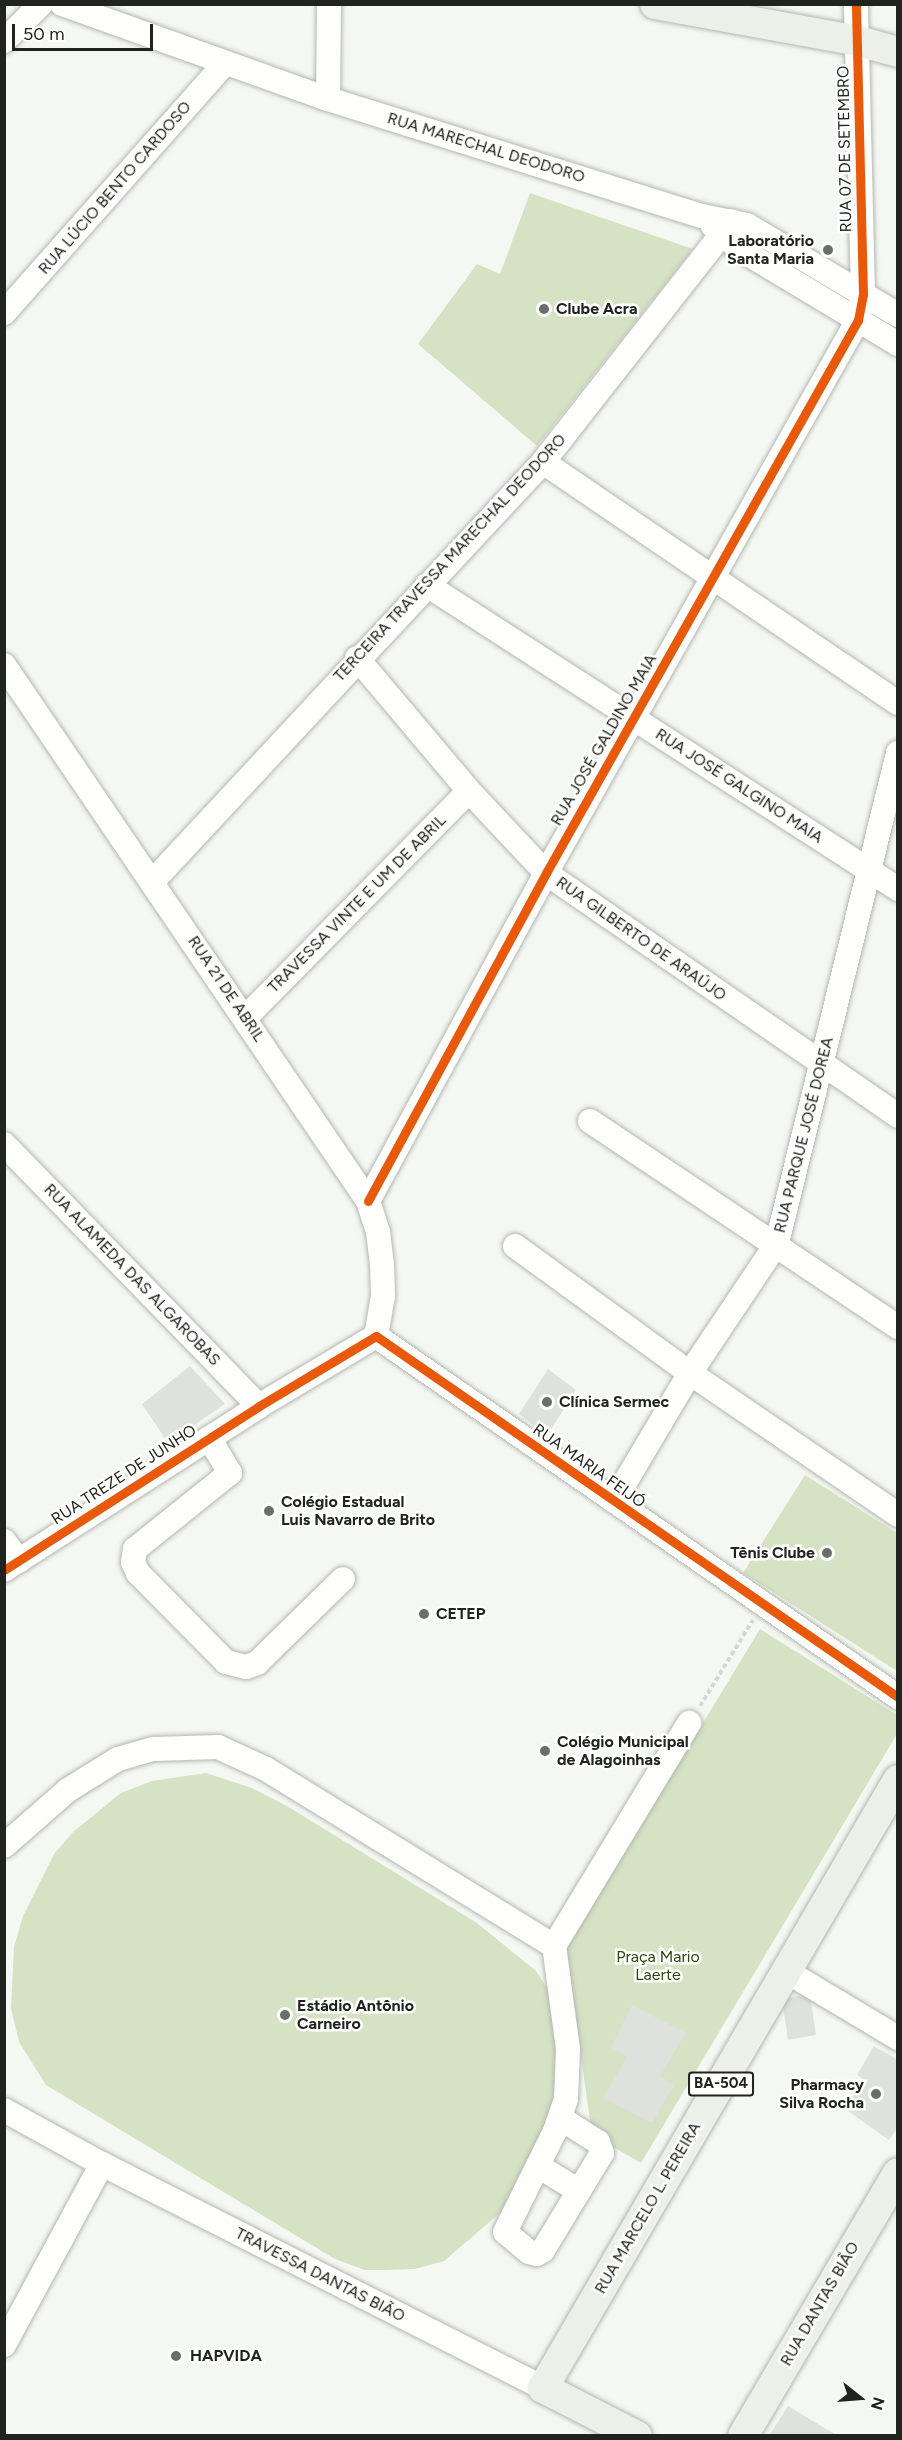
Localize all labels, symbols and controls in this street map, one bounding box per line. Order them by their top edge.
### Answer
scale bar [15,12,156,50]
text: 50 m [23,23,65,45]
street label: RUA 07 DE SETEMBRO [834,66,856,232]
street label: RUA LÚCIO BENTO CARDOSO [35,98,195,278]
street label: RUA MARECHAL DEODORO [385,109,587,187]
place label: Laboratório Santa Maria [727,231,814,269]
marker: Laboratório Santa Maria [819,241,837,259]
place label: Clube Acra [556,299,637,319]
marker: Clube Acra [537,302,551,316]
street label: TERCEIRA TRAVESSA MARECHAL DEODORO [330,430,570,686]
street label: RUA JOSÉ GALDINO MAIA [547,651,661,829]
street label: RUA JOSÉ GALGINO MAIA [652,725,826,847]
street label: TRAVESSA VINTE E UM DE ABRIL [264,811,450,997]
street label: RUA GILBERTO DE ARAÚJO [552,873,730,1005]
street label: RUA 21 DE ABRIL [184,933,268,1045]
street label: RUA PARQUE JOSÉ DOREA [770,1035,838,1235]
street label: RUA ALAMEDA DAS ALGAROBAS [40,1180,224,1370]
place label: Clínica Sermec [559,1392,669,1412]
marker: Clínica Sermec [540,1395,554,1409]
street label: RUA MARIA FEIJÓ [529,1420,649,1512]
street label: RUA TREZE DE JUNHO [48,1421,200,1529]
place label: Colégio Estadual Luis Navarro de Brito [281,1492,435,1530]
marker: Colégio Estadual Luis Navarro de Brito [262,1504,276,1518]
place label: Tênis Clube [730,1543,815,1563]
marker: Tênis Clube [820,1546,834,1560]
place label: CETEP [436,1604,485,1624]
marker: CETEP [417,1607,431,1621]
place label: Colégio Municipal de Alagoinhas [557,1732,689,1770]
marker: Colégio Municipal de Alagoinhas [538,1744,552,1758]
park label: Praça Mario Laerte [616,1947,700,1985]
place label: Estádio Antônio Carneiro [297,1996,414,2034]
marker: Estádio Antônio Carneiro [278,2008,292,2022]
road number: BA-504 [688,2072,754,2096]
place label: Pharmacy Silva Rocha [779,2075,864,2113]
marker: Pharmacy Silva Rocha [869,2087,883,2101]
street label: RUA MARCELO L. PEREIRA [591,2119,705,2297]
street label: TRAVESSA DANTAS BIÃO [232,2224,408,2326]
street label: RUA DANTAS BIÃO [777,2239,863,2369]
place label: HAPVIDA [190,2346,262,2366]
marker: HAPVIDA [167,2347,185,2365]
north arrow [830,2368,890,2428]
text: N [867,2395,889,2412]

